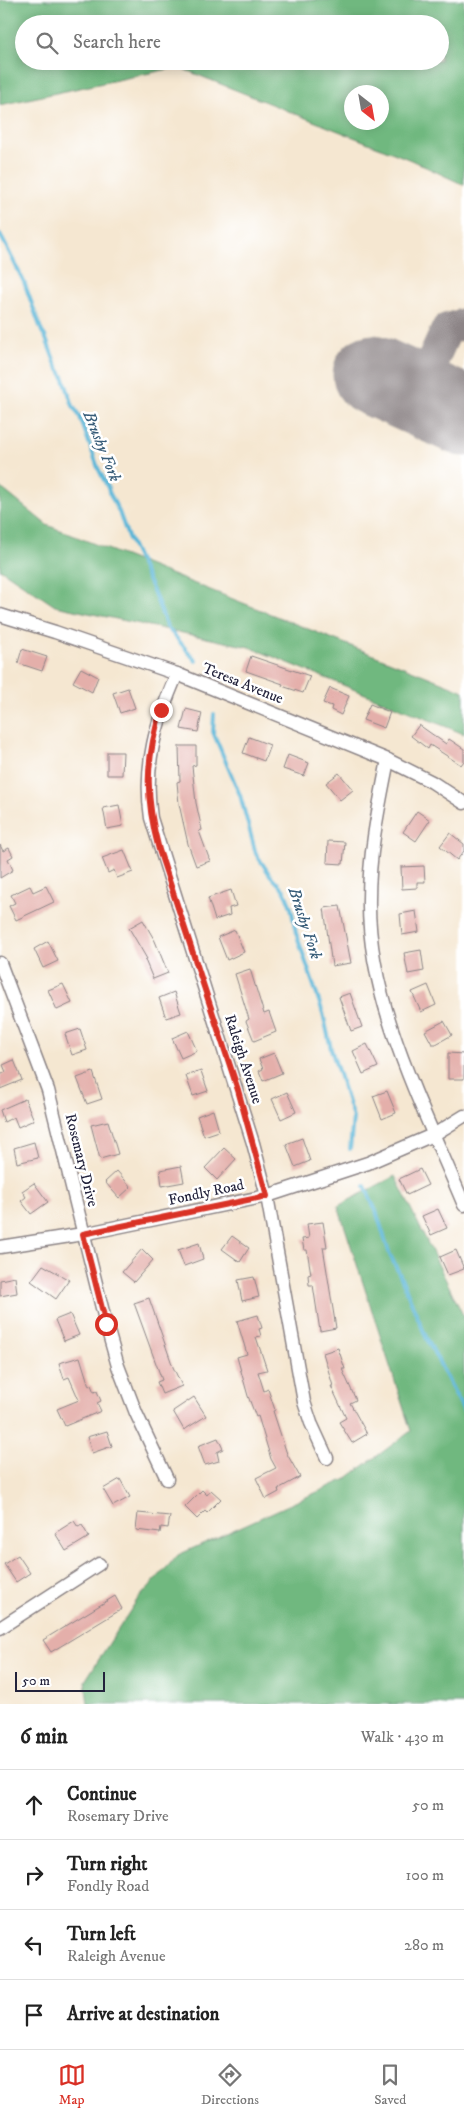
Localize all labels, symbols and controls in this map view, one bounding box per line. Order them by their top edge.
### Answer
search box [15,15,449,70]
icon: search [33,29,61,57]
text: Search here [73,31,161,54]
north arrow [344,85,389,130]
water label: Brushy Fork [78,407,125,485]
street label: Teresa Avenue [200,659,286,708]
route end [150,699,173,722]
water label: Brushy Fork [284,884,326,962]
street label: Raleigh Avenue [220,1012,267,1106]
street label: Rosemary Drive [61,1112,102,1209]
street label: Fondly Road [166,1175,246,1210]
route start [95,1313,118,1336]
scale bar [15,1669,105,1692]
text: 50 m [22,1672,50,1690]
text: 6 min [20,1724,68,1750]
text: Walk · 430 m [361,1727,444,1747]
text: Continue [67,1783,137,1806]
icon: ahead [20,1791,48,1819]
text: 50 m [412,1795,444,1815]
text: Rosemary Drive [67,1806,169,1826]
text: Turn right [67,1853,147,1876]
icon: right [20,1861,48,1889]
text: 100 m [406,1865,444,1885]
text: Fondly Road [67,1876,149,1896]
text: Turn left [67,1923,136,1946]
icon: left [20,1931,48,1959]
text: 280 m [404,1935,444,1955]
text: Raleigh Avenue [67,1946,166,1966]
icon: arrive [20,2001,48,2029]
text: Arrive at destination [67,2003,219,2026]
tab: Map [58,2061,86,2109]
tab: Directions [201,2061,259,2109]
tab: Saved [374,2061,406,2109]

